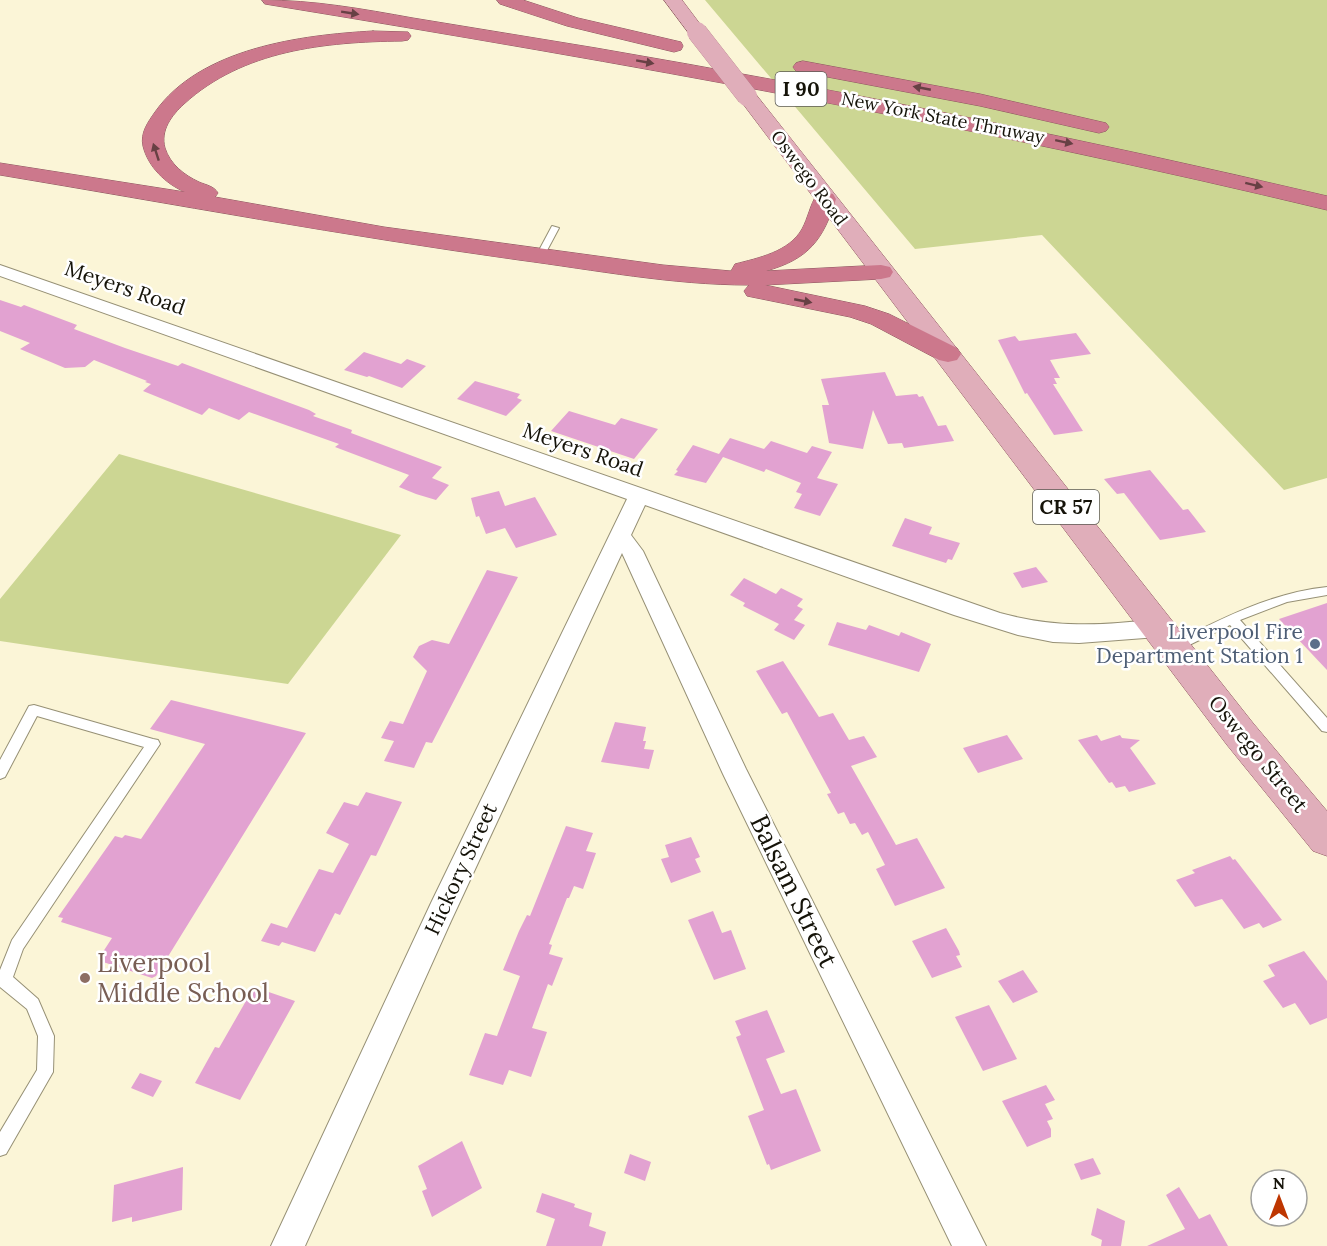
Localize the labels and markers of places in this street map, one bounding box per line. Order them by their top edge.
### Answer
place label: Liverpool Fire Department Station 1 [1096,618,1303,669]
marker: Liverpool Fire Department Station 1 [1308,637,1322,651]
place label: Liverpool Middle School [97,946,269,1009]
marker: Liverpool Middle School [78,971,92,985]

